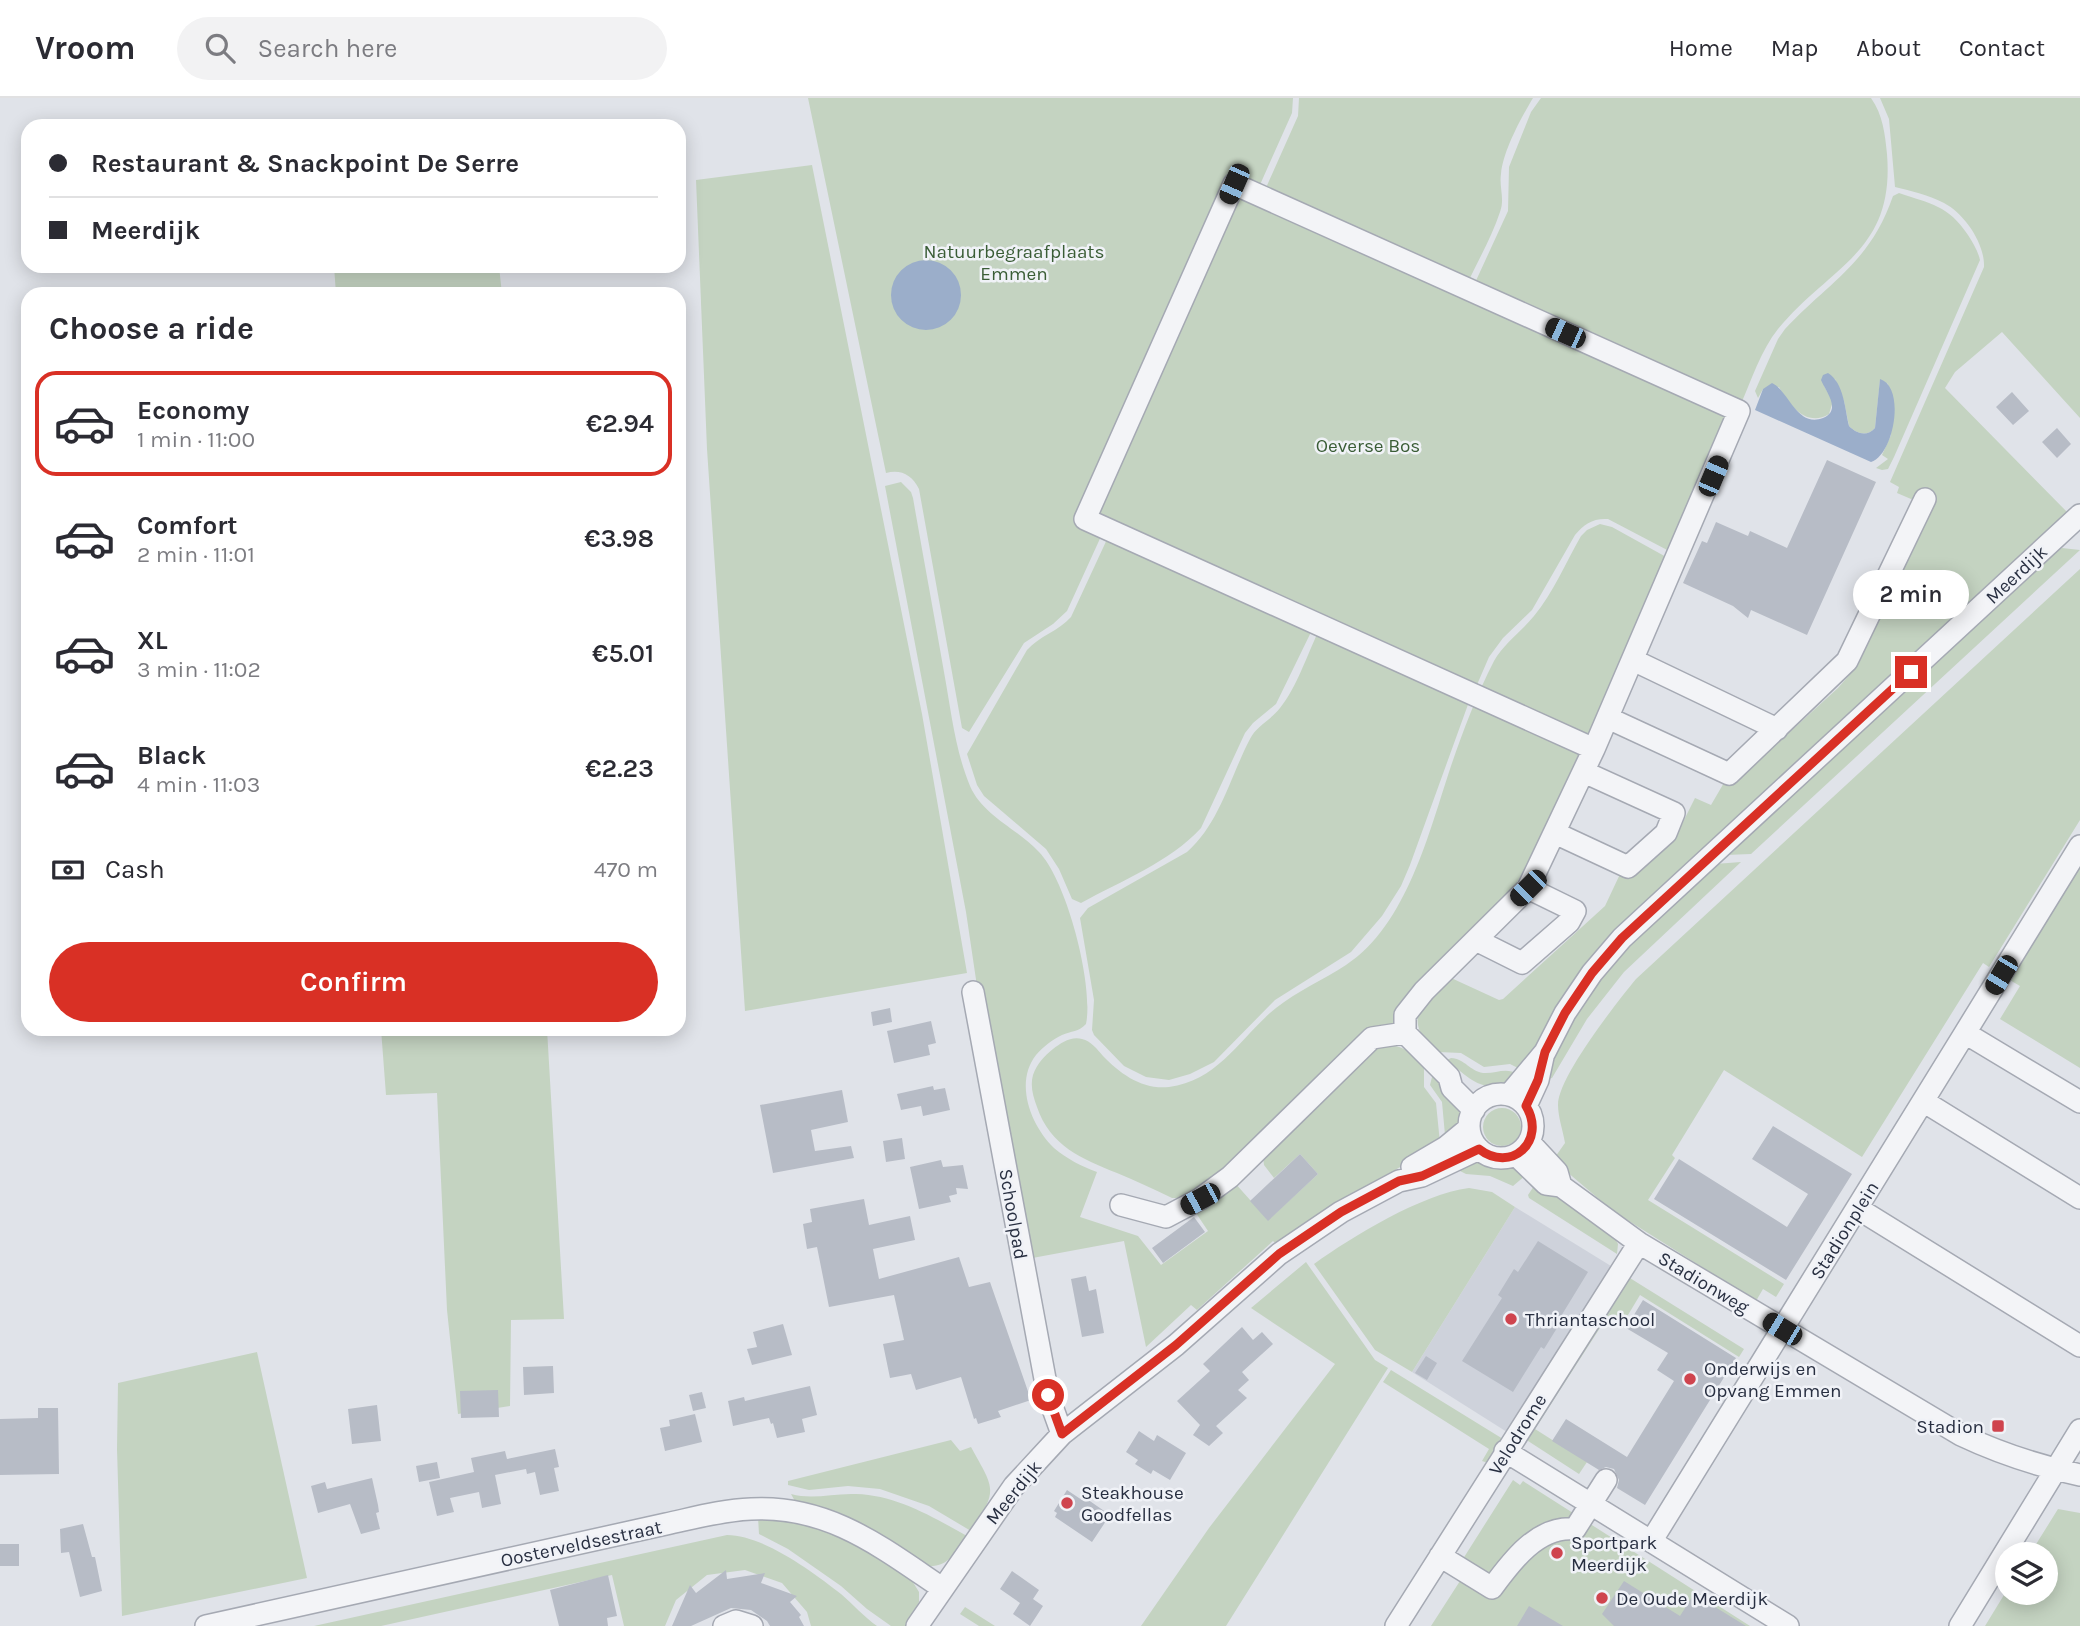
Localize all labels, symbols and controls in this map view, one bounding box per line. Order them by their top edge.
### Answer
search box [177,17,667,80]
text: Vroom [35,29,135,67]
icon: search [201,29,239,67]
text: Search here [257,33,397,64]
text: Home [1669,34,1733,62]
text: Map [1771,34,1818,62]
text: About [1856,34,1921,62]
text: Contact [1959,34,2045,62]
text: Restaurant & Snackpoint De Serre [91,148,519,179]
car [1216,161,1253,207]
text: Meerdijk [91,215,200,246]
park label: Natuurbegraafplaats Emmen [924,241,1105,285]
text: Choose a ride [49,310,254,347]
car [1542,315,1589,351]
icon: car [53,392,116,455]
text: Economy [137,395,249,426]
text: €2.94 [586,408,654,439]
text: 1 min · 11:00 [137,426,255,453]
park label: Oeverse Bos [1316,435,1420,457]
car [1696,453,1731,499]
icon: car [53,507,116,570]
text: Comfort [137,510,238,541]
text: €3.98 [584,523,654,554]
text: 2 min · 11:01 [137,541,255,568]
street label: Meerdijk [1981,541,2052,609]
callout: 2 min [1853,570,1969,620]
text: 2 min [1880,581,1942,608]
icon: car [53,622,116,685]
text: XL [137,625,168,656]
text: €5.01 [592,638,654,669]
text: 3 min · 11:02 [137,656,261,683]
route end [1895,656,1927,688]
icon: car [53,737,116,800]
text: Black [137,740,206,771]
text: €2.23 [585,753,654,784]
text: 4 min · 11:03 [137,771,260,798]
icon: cash [49,851,87,889]
text: Cash [105,854,165,885]
text: 470 m [594,856,658,883]
car [1506,866,1551,910]
button: Confirm [49,942,658,1022]
car [1982,952,2021,998]
street label: Schoolpad [994,1167,1032,1261]
street label: Stadionplein [1806,1178,1884,1283]
car [1177,1180,1224,1218]
street label: Stadionweg [1654,1247,1753,1319]
place label: Thriantaschool [1525,1309,1655,1331]
car [1759,1309,1806,1349]
marker: Thriantaschool [1503,1311,1519,1327]
place label: Onderwijs en Opvang Emmen [1704,1358,1842,1402]
marker: Onderwijs en Opvang Emmen [1682,1371,1698,1387]
route start [1032,1379,1064,1411]
street label: Velodrome [1484,1390,1551,1479]
place label: Stadion [1916,1416,1984,1438]
marker: Stadion [1990,1418,2006,1434]
street label: Meerdijk [981,1456,1046,1529]
place label: Steakhouse Goodfellas [1081,1482,1184,1526]
marker: Steakhouse Goodfellas [1059,1495,1075,1511]
street label: Oosterveldsestraat [499,1516,664,1572]
place label: Sportpark Meerdijk [1571,1532,1657,1576]
map controls [1995,1542,2058,1605]
button: layers [1995,1542,2058,1605]
marker: Sportpark Meerdijk [1549,1545,1565,1561]
place label: De Oude Meerdijk [1616,1588,1768,1610]
marker: De Oude Meerdijk [1594,1590,1610,1606]

